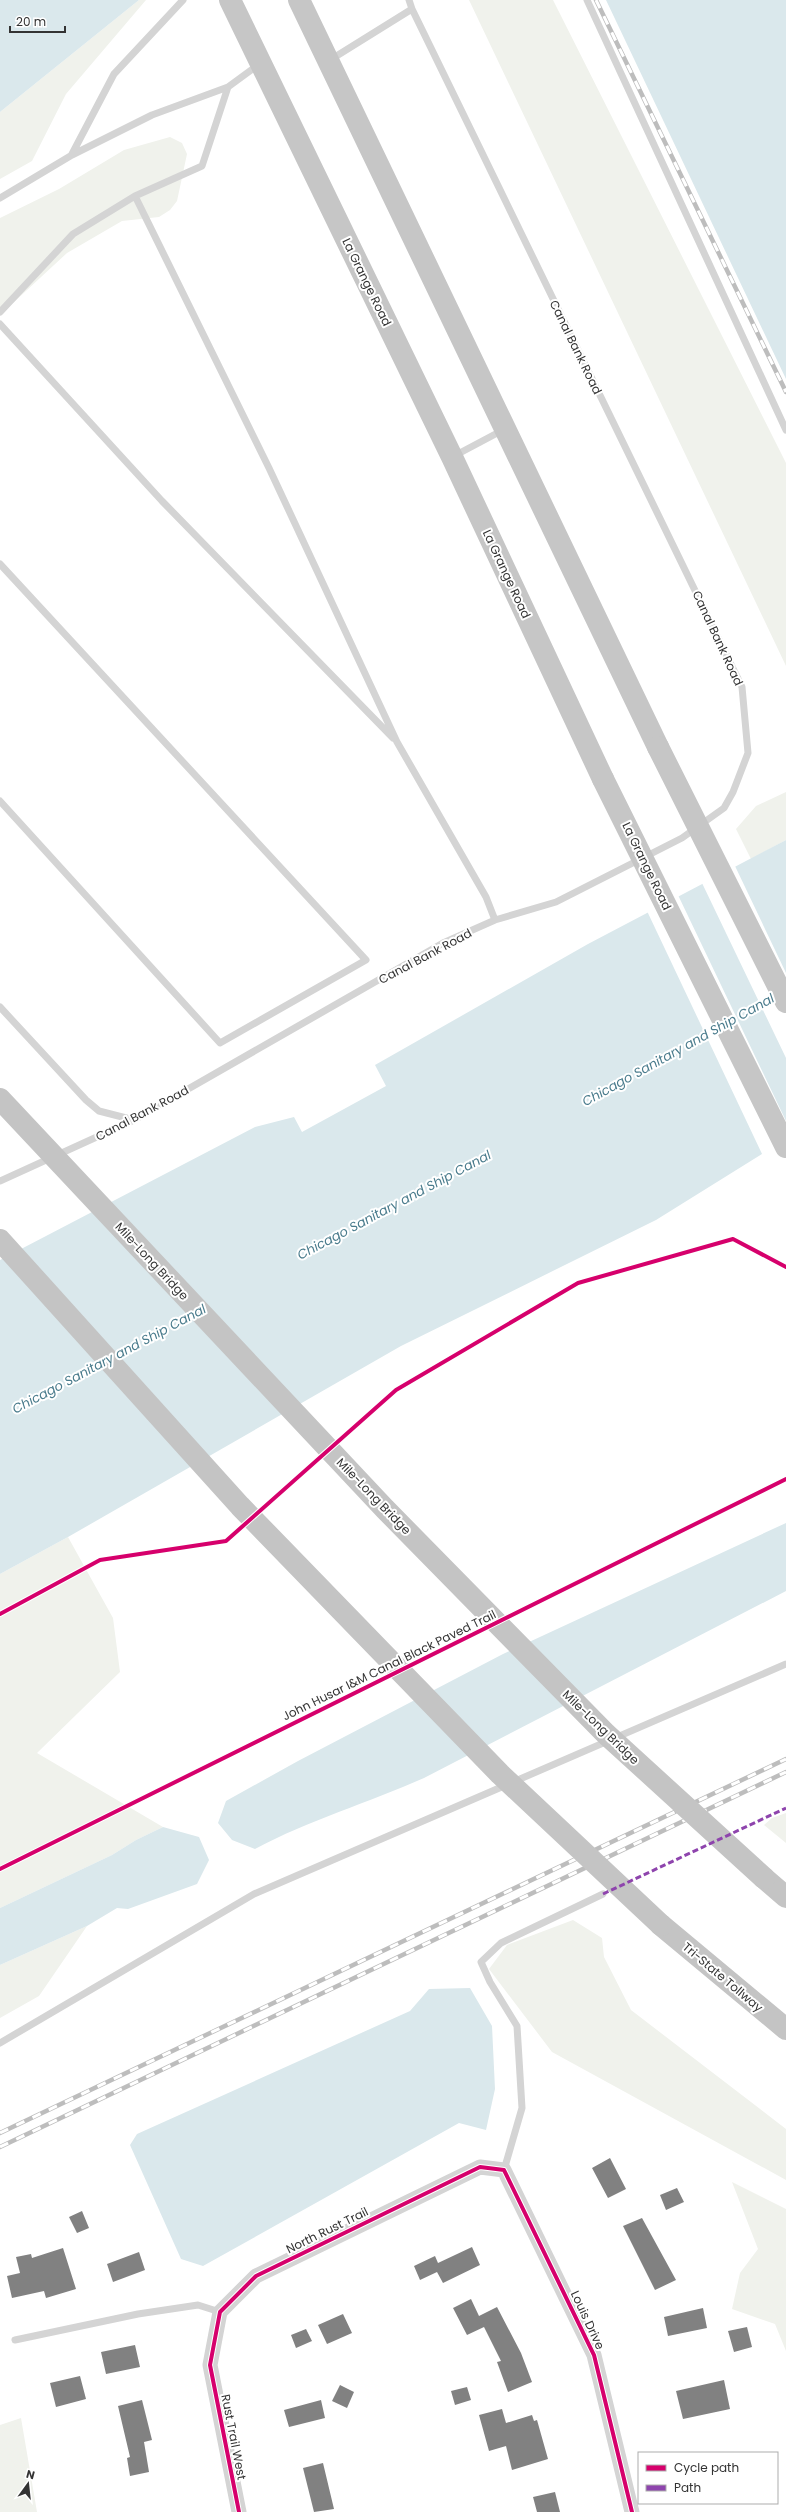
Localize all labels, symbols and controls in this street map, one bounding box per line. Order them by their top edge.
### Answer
scale bar [10,8,65,34]
text: 20 m [16,13,46,30]
street label: La Grange Road [338,235,396,329]
street label: Canal Bank Road [546,297,606,397]
street label: La Grange Road [479,527,535,621]
street label: Canal Bank Road [689,588,747,688]
street label: La Grange Road [618,819,676,913]
street label: Canal Bank Road [376,924,474,988]
water label: Chicago Sanitary and Ship Canal [578,989,778,1111]
street label: Canal Bank Road [93,1081,191,1145]
water label: Chicago Sanitary and Ship Canal [294,1145,495,1264]
street label: Mile-Long Bridge [111,1218,193,1304]
water label: Chicago Sanitary and Ship Canal [9,1299,210,1418]
street label: Mile-Long Bridge [333,1454,415,1538]
street label: John Husar I&M Canal Black Paved Trail [279,1606,499,1724]
street label: Mile-Long Bridge [559,1686,643,1768]
street label: Tri-State Tollway [679,1938,767,2016]
street label: North Rust Trail [283,2203,371,2257]
street label: Louis Drive [567,2288,609,2352]
street label: Rust Trail West [217,2393,251,2481]
legend [638,2452,778,2504]
text: Cycle path [674,2459,739,2476]
north arrow [8,2464,48,2504]
text: N [25,2466,37,2483]
text: Path [674,2479,701,2496]

